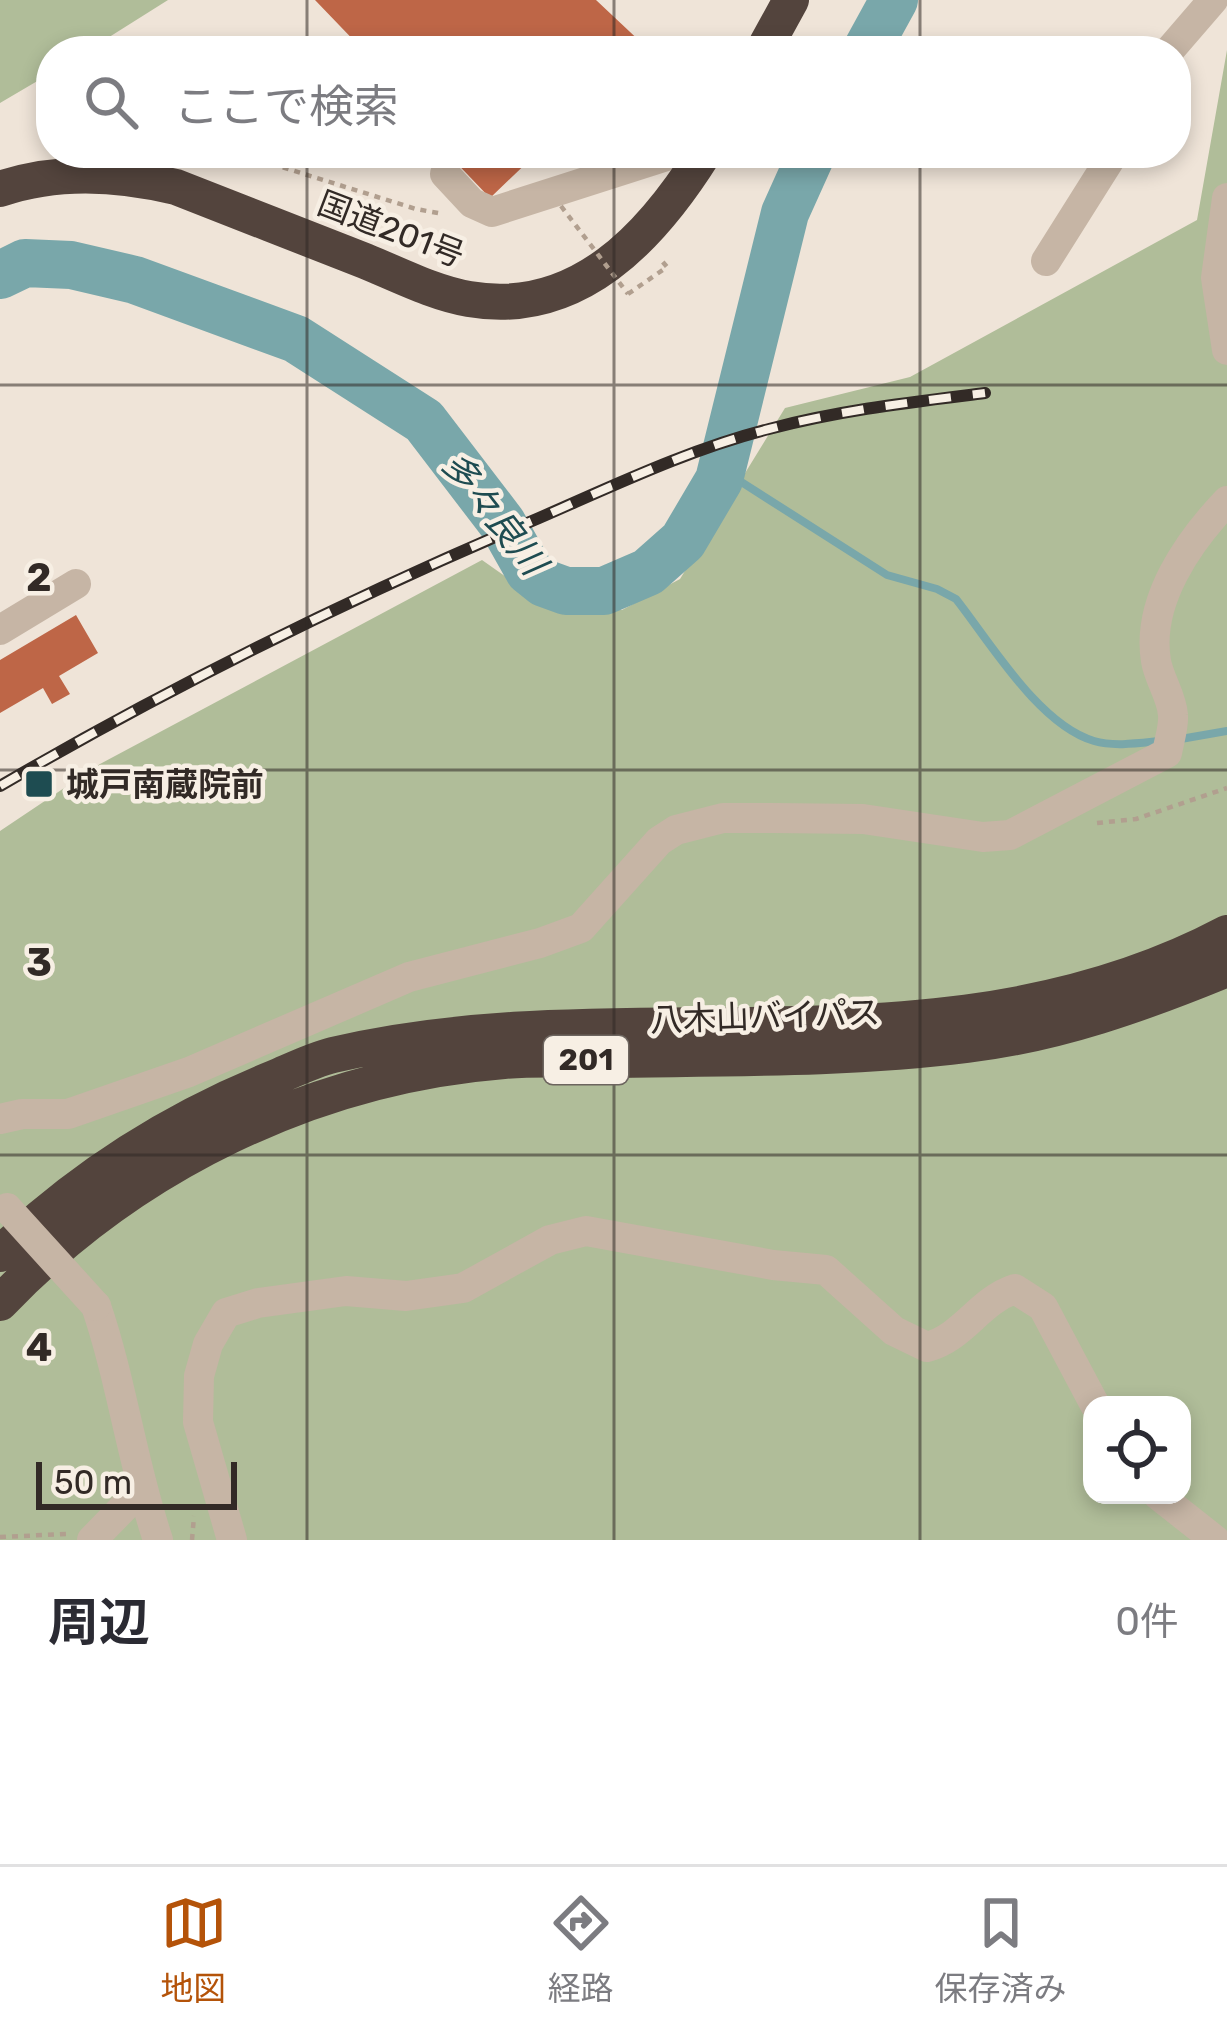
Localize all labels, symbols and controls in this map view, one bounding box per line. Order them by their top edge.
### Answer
search box [36,36,1191,168]
icon: search [78,69,144,135]
text: ここで検索 [174,80,399,133]
street label: 国道201号 [312,183,470,275]
water label: 多々良川 [433,443,558,586]
text: 2 [26,555,52,601]
place label: 城戸南蔵院前 [66,765,264,804]
marker: 城戸南蔵院前 [23,768,55,800]
text: 3 [26,940,52,986]
street label: 八木山バイパス [649,992,881,1040]
road number: 201 [544,1036,628,1084]
text: 4 [26,1325,52,1371]
map controls [1083,1396,1191,1504]
button: locate [1083,1396,1191,1504]
scale bar [36,1456,237,1509]
text: 50 m [54,1463,132,1502]
text: 周辺 [48,1592,150,1653]
text: 0件 [1115,1599,1179,1645]
tab: 地図 [161,1890,227,2010]
tab: 経路 [548,1890,614,2010]
tab: 保存済み [935,1890,1067,2010]

